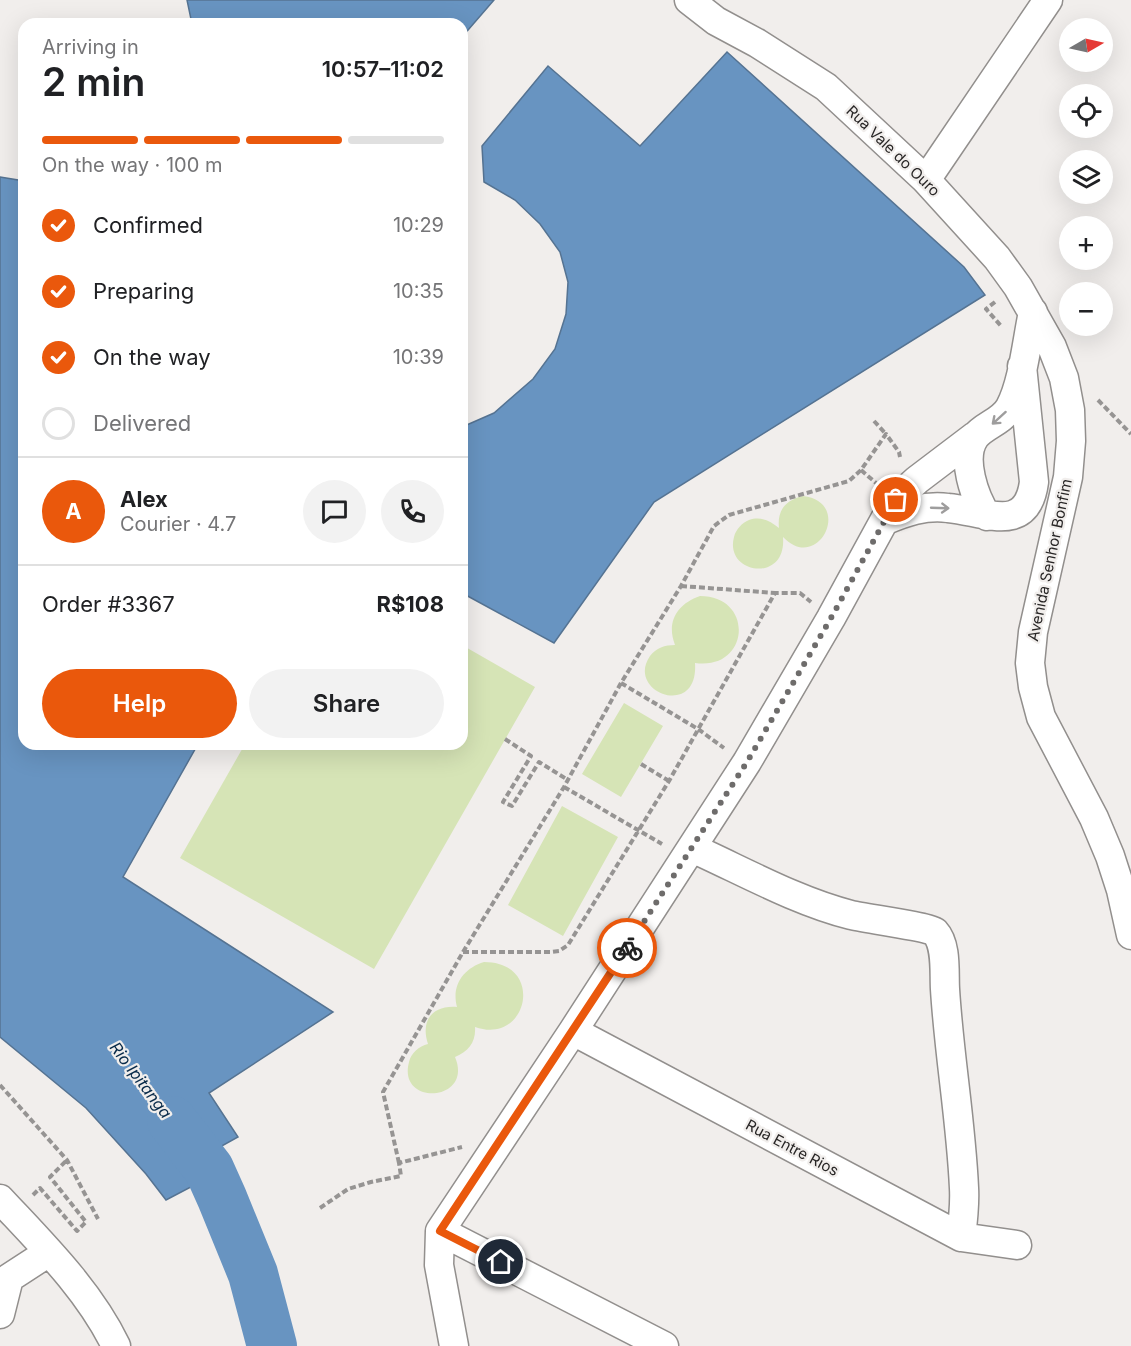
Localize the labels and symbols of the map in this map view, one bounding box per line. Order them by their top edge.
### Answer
north arrow [1059,18,1113,72]
street label: Rua Vale do Ouro [843,101,944,200]
one-way arrow [992,411,1007,425]
pin [870,474,921,525]
street label: Avenida Senhor Bonfim [1023,477,1076,643]
one-way arrow [930,502,950,513]
courier [597,918,657,978]
water label: Rio Ipitanga [106,1038,176,1122]
street label: Rua Entre Rios [743,1115,842,1180]
pin [475,1236,526,1287]

